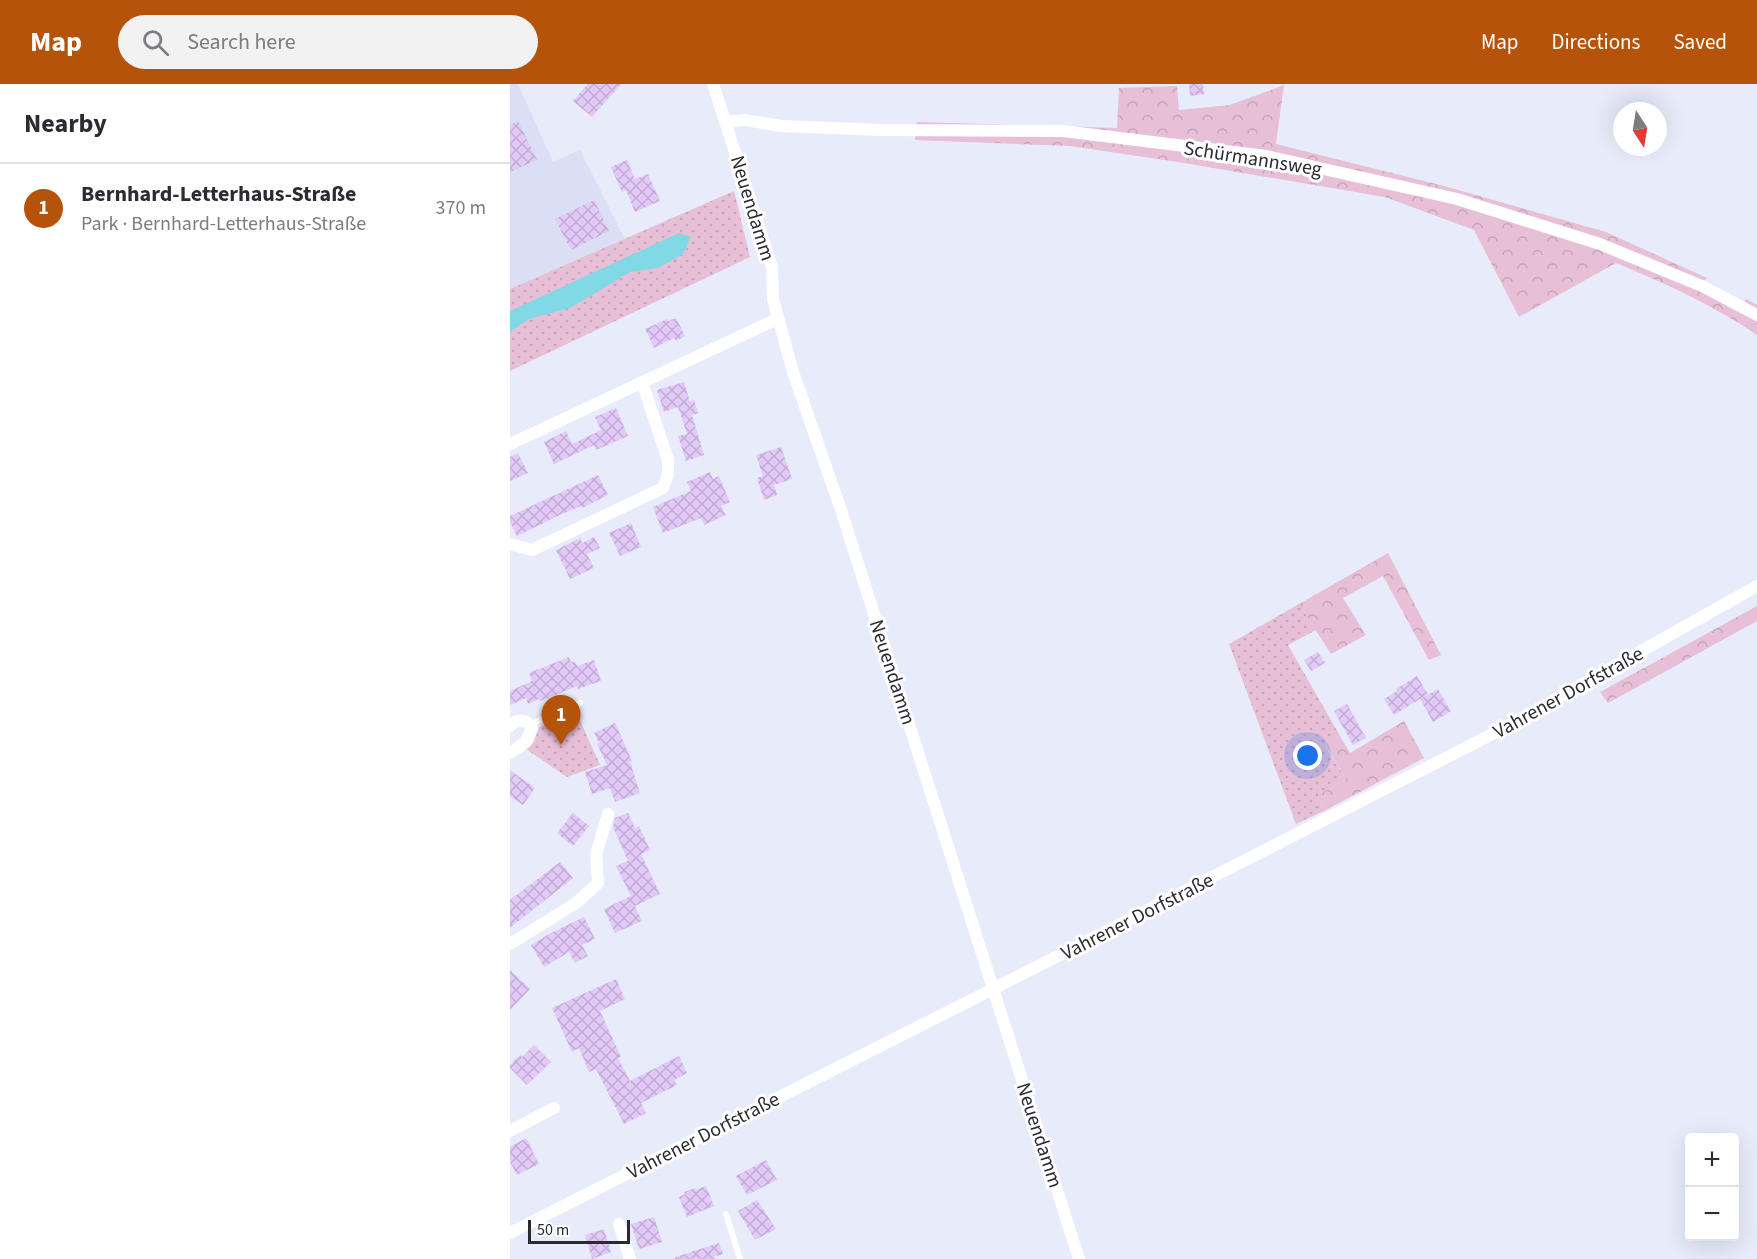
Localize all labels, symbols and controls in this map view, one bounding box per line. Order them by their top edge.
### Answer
search box [118,15,538,69]
text: Map [30,22,82,62]
icon: search [139,26,172,59]
text: Search here [187,26,296,58]
text: Map [1481,27,1519,57]
text: Directions [1552,27,1640,57]
text: Saved [1673,27,1727,57]
north arrow [1613,102,1667,156]
text: Nearby [24,105,107,142]
street label: Schürmannsweg [1182,134,1324,184]
street label: Neuendamm [723,152,781,264]
text: Bernhard-Letterhaus-Straße [81,178,356,210]
text: 1 [38,194,49,222]
text: 370 m [436,194,486,222]
text: Park · Bernhard-Letterhaus-Straße [81,210,366,238]
street label: Neuendamm [862,616,922,728]
street label: Vahrener Dorfstraße [1488,640,1649,746]
pin: 1 [542,696,580,745]
your location [1293,741,1322,770]
street label: Vahrener Dorfstraße [1056,866,1219,967]
street label: Neuendamm [1009,1079,1069,1191]
street label: Vahrener Dorfstraße [622,1085,785,1186]
map controls [1685,1133,1739,1241]
button: + [1685,1133,1739,1187]
button: − [1685,1187,1739,1241]
scale bar [528,1217,630,1244]
text: 50 m [537,1219,569,1241]

